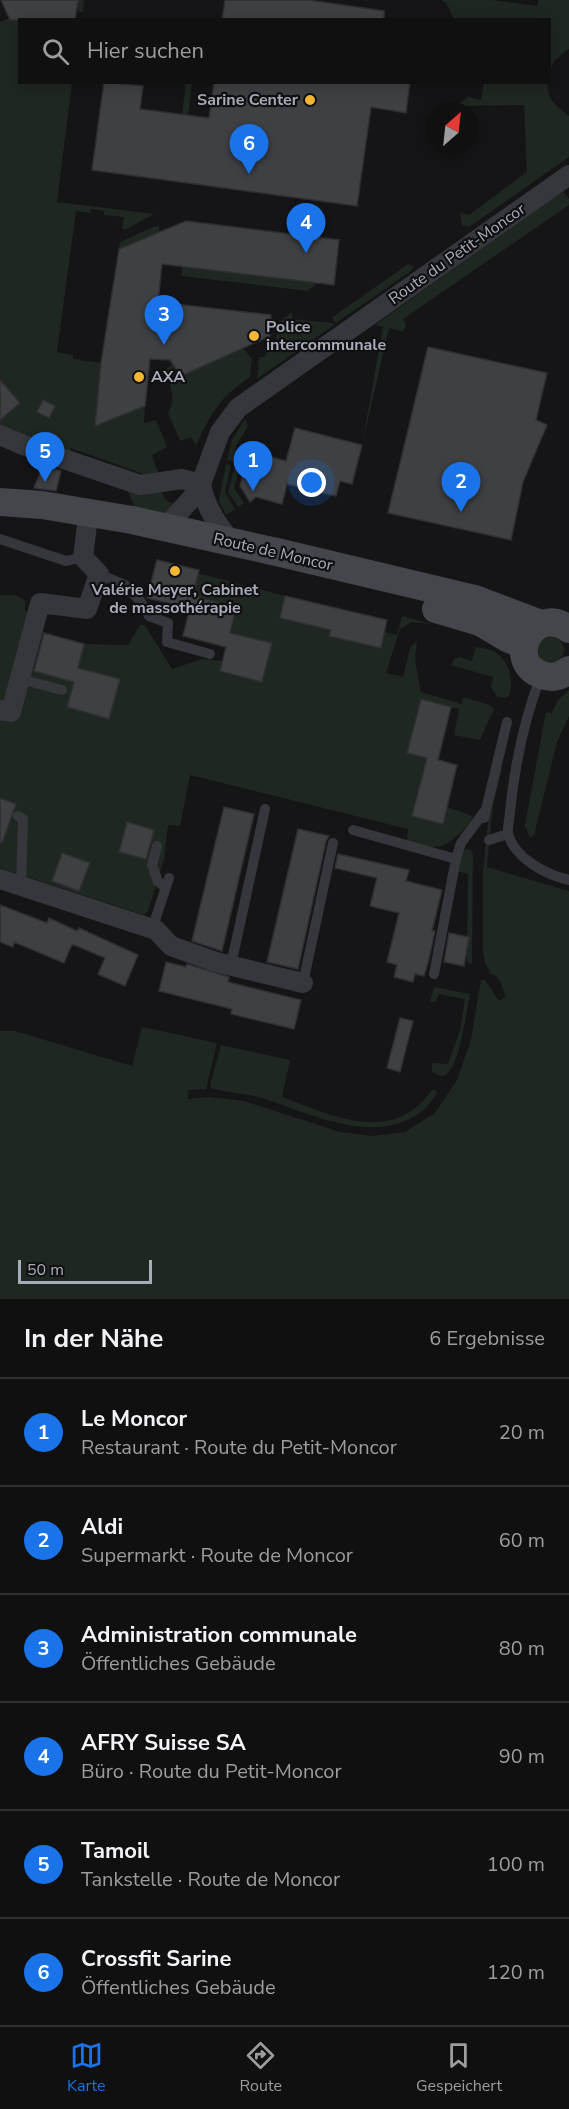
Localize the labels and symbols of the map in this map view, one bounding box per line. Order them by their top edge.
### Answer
place label: Sarine Center [197,89,299,111]
marker: Sarine Center [303,93,317,107]
north arrow [425,102,479,156]
pin: 6 [230,124,268,174]
street label: Route du Petit-Moncor [384,198,530,310]
pin: 4 [286,204,326,253]
pin: 3 [144,296,184,345]
place label: Police intercommunale [266,316,386,356]
marker: Police intercommunale [247,329,261,343]
place label: AXA [151,366,185,388]
marker: AXA [132,370,146,384]
pin: 5 [26,432,64,482]
pin: 1 [234,442,272,491]
pin: 2 [442,462,480,512]
your location [297,468,326,497]
street label: Route de Moncor [211,528,335,577]
marker: Valérie Meyer, Cabinet de massothérapie [168,564,182,578]
place label: Valérie Meyer, Cabinet de massothérapie [91,579,259,619]
scale bar [18,1257,152,1284]

